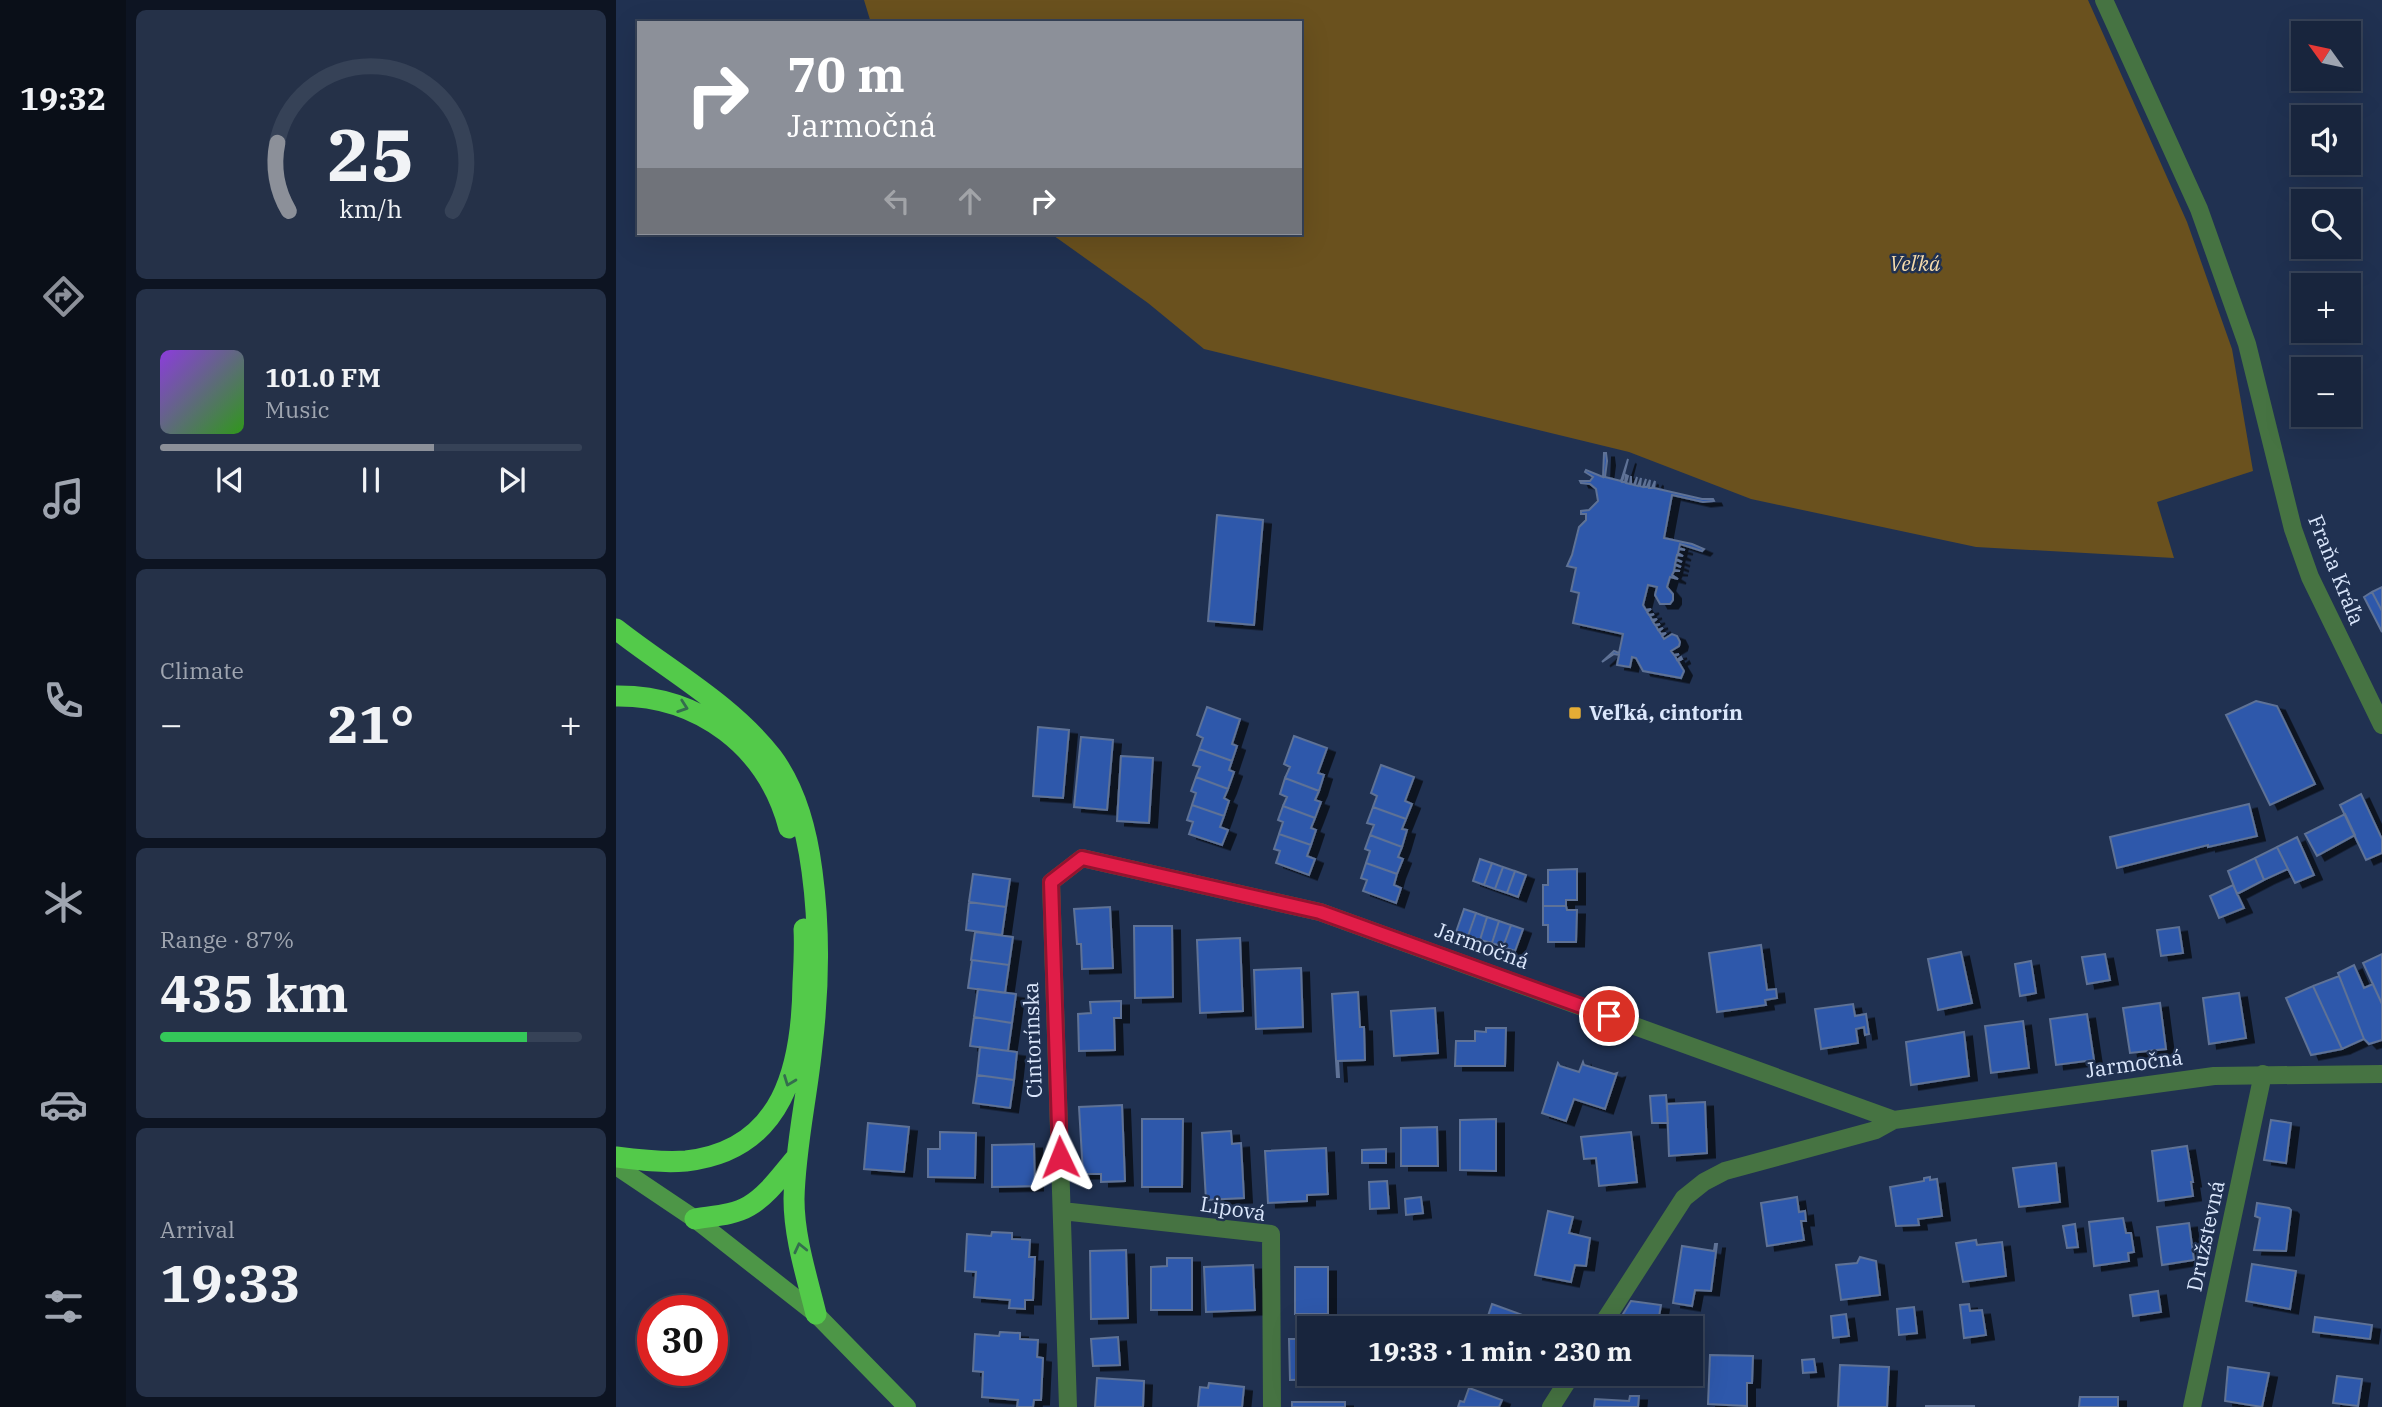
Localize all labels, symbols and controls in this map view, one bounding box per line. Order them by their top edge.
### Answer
north arrow [2291,21,2361,91]
map controls [2291,21,2361,427]
text: 70 m [787,42,905,105]
icon: right [672,49,763,140]
text: 19:32 [20,77,106,119]
text: Jarmočná [787,104,936,146]
button: sound [2291,105,2361,175]
text: 25 [327,106,415,201]
icon: left [878,182,916,220]
icon: ahead [951,182,989,220]
icon: right [1024,182,1062,220]
button: search [2291,189,2361,259]
text: km/h [339,192,403,225]
park label: Veľká [1889,249,1941,277]
icon: directions [39,272,88,321]
button: + [2291,273,2361,343]
button: − [2291,357,2361,427]
text: 101.0 FM [265,360,381,394]
text: Music [265,394,330,424]
icon: previous [211,461,249,499]
icon: pause [352,461,390,499]
icon: next [493,461,531,499]
icon: music [39,474,88,523]
street label: Fraňa Kráľa [2302,510,2372,629]
text: Climate [160,655,244,685]
icon: phone [39,676,88,725]
text: 21° [328,690,414,757]
place label: Veľká, cintorín [1589,698,1743,726]
text: − [160,699,183,748]
text: + [559,699,582,748]
one-way arrow [676,699,688,713]
marker: Veľká, cintorín [1567,705,1583,721]
icon: climate [39,878,88,927]
street label: Jarmočná [1431,915,1533,975]
text: Range · 87% [160,924,294,954]
text: 435 km [160,959,349,1026]
street label: Cintorínska [1016,981,1048,1099]
pin [1579,986,1639,1046]
icon: arrive [1590,997,1628,1035]
street label: Jarmočná [2083,1042,2184,1084]
one-way arrow [783,1075,797,1087]
icon: car [39,1080,88,1129]
position arrow [1023,1120,1097,1194]
street label: Družstevná [2180,1178,2230,1294]
street label: Lipová [1198,1189,1268,1227]
text: Arrival [160,1214,235,1244]
one-way arrow [794,1242,809,1254]
text: 19:33 [160,1249,301,1316]
icon: filters [39,1282,88,1331]
speed limit sign: 30 [637,1295,728,1386]
text: 19:33 · 1 min · 230 m [1368,1334,1632,1368]

